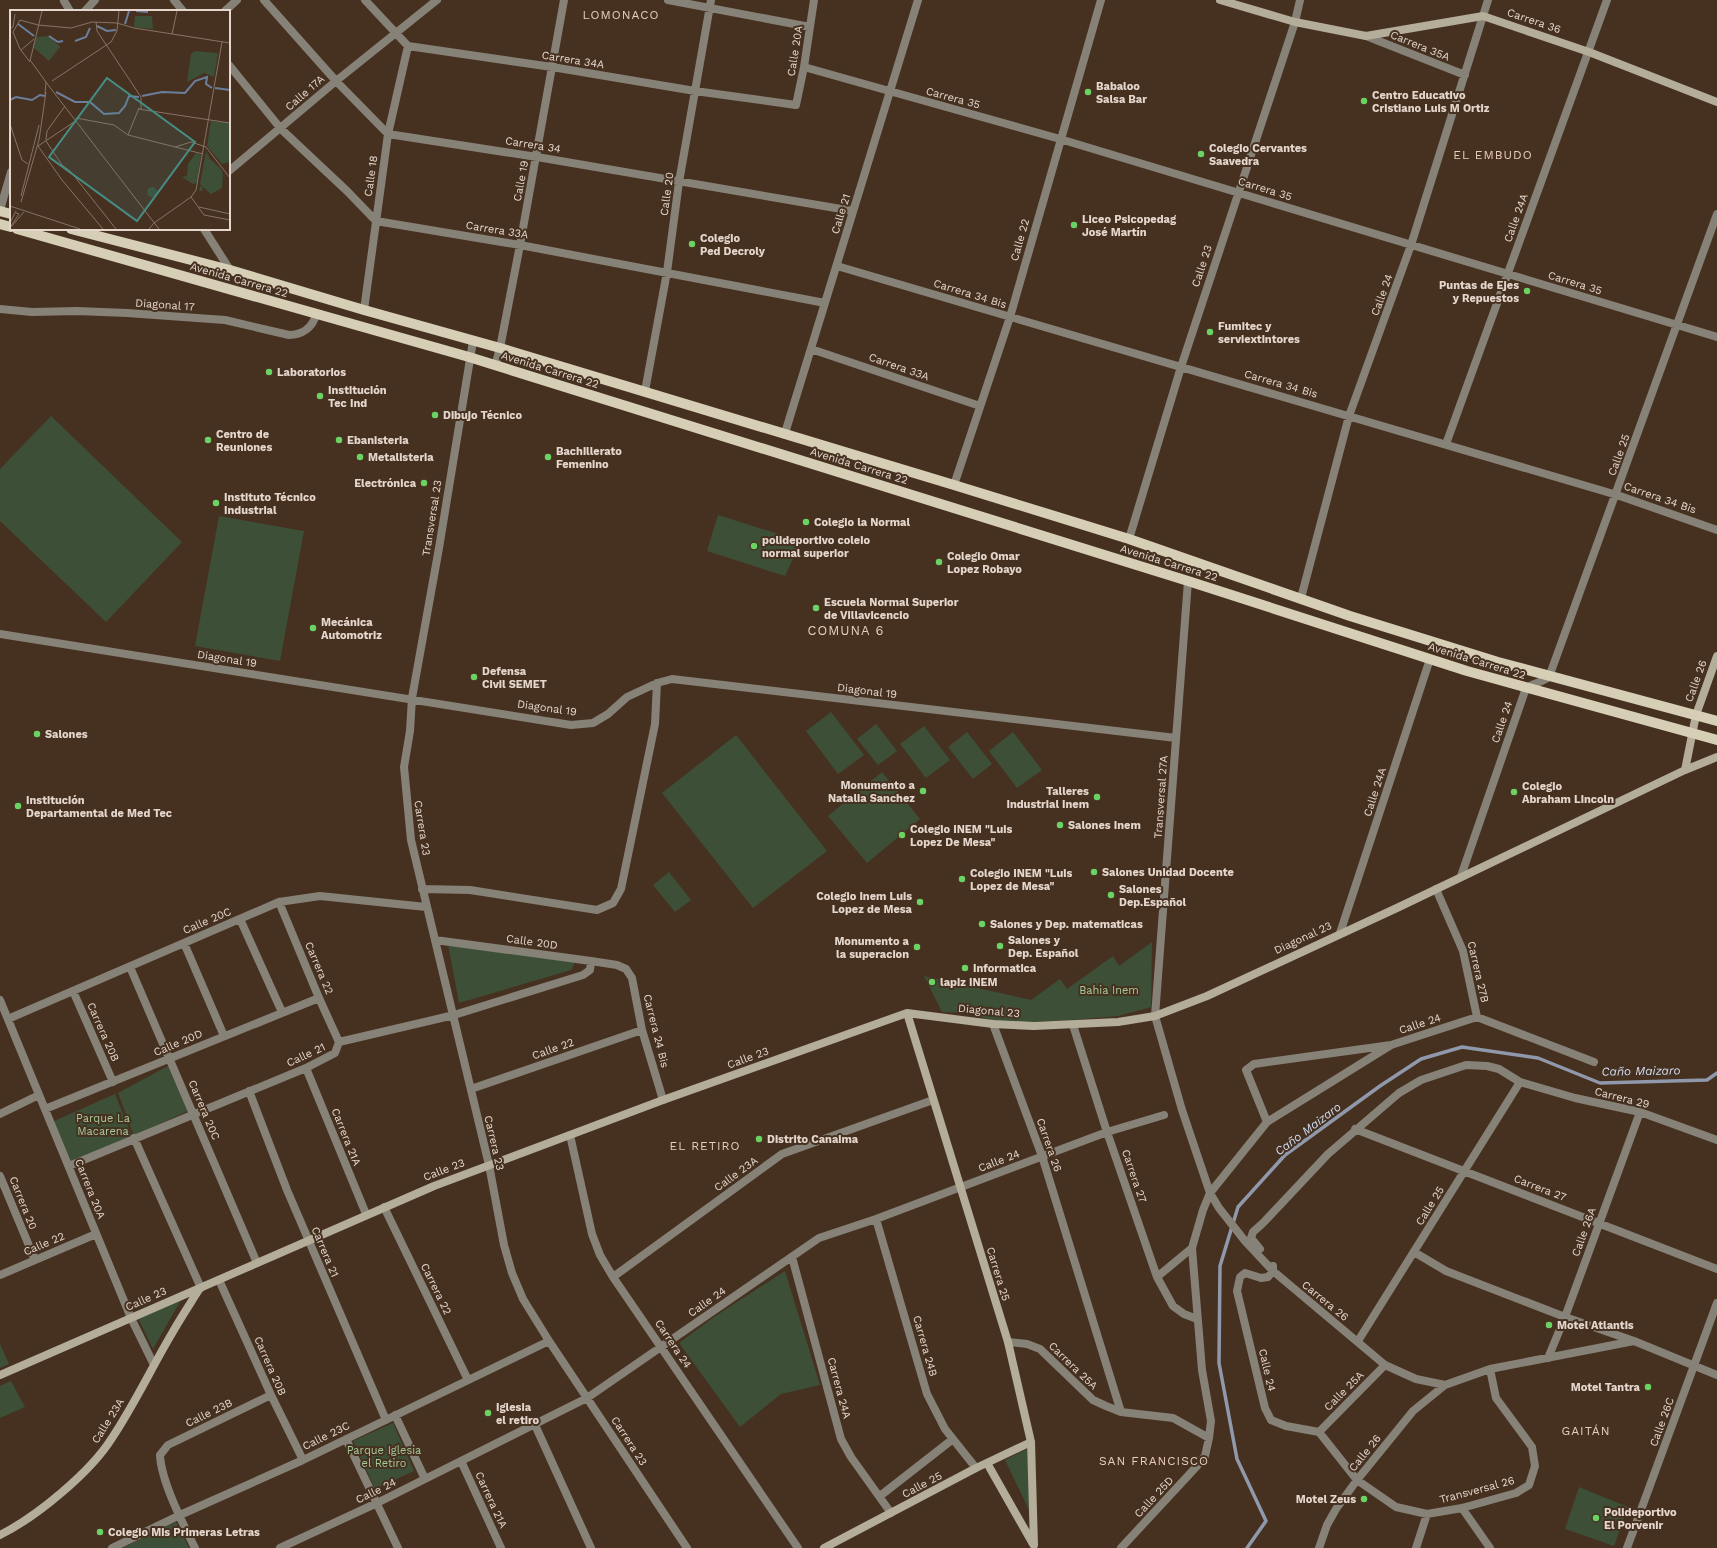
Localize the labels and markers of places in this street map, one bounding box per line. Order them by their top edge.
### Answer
place label: Babaloo Salsa Bar [1096,80,1147,106]
marker: Babaloo Salsa Bar [1083,87,1093,97]
place label: Centro Educativo Cristiano Luis M Ortiz [1372,89,1490,115]
marker: Centro Educativo Cristiano Luis M Ortiz [1359,96,1369,106]
place label: Colegio Cervantes Saavedra [1209,142,1307,168]
marker: Colegio Cervantes Saavedra [1196,149,1206,159]
place label: Liceo Psicopedag José Martín [1082,213,1177,239]
marker: Liceo Psicopedag José Martín [1069,220,1079,230]
place label: Colegio Ped Decroly [700,232,766,258]
marker: Colegio Ped Decroly [687,239,697,249]
place label: Puntas de Ejes y Repuestos [1439,279,1519,305]
marker: Puntas de Ejes y Repuestos [1522,286,1532,296]
place label: Fumitec y serviextintores [1218,320,1300,346]
marker: Fumitec y serviextintores [1205,327,1215,337]
place label: Laboratorios [277,366,346,379]
marker: Laboratorios [264,367,274,377]
place label: Institución Tec Ind [328,384,387,410]
marker: Institución Tec Ind [315,391,325,401]
place label: Dibujo Técnico [443,409,523,422]
marker: Dibujo Técnico [430,410,440,420]
place label: Centro de Reuniones [216,428,272,454]
place label: Ebanisteria [347,434,409,447]
marker: Centro de Reuniones [203,435,213,445]
marker: Ebanisteria [334,435,344,445]
place label: Bachillerato Femenino [556,445,622,471]
place label: Metalisteria [368,451,434,464]
marker: Metalisteria [355,452,365,462]
marker: Bachillerato Femenino [543,452,553,462]
place label: Electrónica [354,477,417,490]
marker: Electrónica [419,478,429,488]
place label: Instituto Técnico Industrial [224,491,316,517]
marker: Instituto Técnico Industrial [211,498,221,508]
place label: Colegio la Normal [814,516,910,529]
marker: Colegio la Normal [801,517,811,527]
place label: polideportivo coleio normal superior [762,534,870,560]
marker: polideportivo coleio normal superior [749,541,759,551]
place label: Colegio Omar Lopez Robayo [947,550,1022,576]
marker: Colegio Omar Lopez Robayo [934,557,944,567]
place label: Escuela Normal Superior de Villavicencio [824,596,959,622]
marker: Escuela Normal Superior de Villavicencio [811,603,821,613]
place label: Mecánica Automotriz [321,616,382,642]
marker: Mecánica Automotriz [308,623,318,633]
place label: Defensa Civil SEMET [482,665,547,691]
marker: Defensa Civil SEMET [469,672,479,682]
place label: Salones [45,728,88,741]
marker: Salones [32,729,42,739]
place label: Monumento a Natalia Sanchez [828,779,916,805]
place label: Colegio Abraham Lincoln [1522,780,1614,806]
place label: Talleres Industrial Inem [1006,785,1089,811]
marker: Monumento a Natalia Sanchez [918,786,928,796]
marker: Colegio Abraham Lincoln [1509,787,1519,797]
marker: Talleres Industrial Inem [1092,792,1102,802]
place label: Institución Departamental de Med Tec [26,794,172,820]
marker: Institución Departamental de Med Tec [13,801,23,811]
place label: Salones Inem [1068,819,1141,832]
marker: Salones Inem [1055,820,1065,830]
place label: Colegio INEM "Luis Lopez De Mesa" [910,823,1012,849]
marker: Colegio INEM "Luis Lopez De Mesa" [897,830,907,840]
place label: Salones Unidad Docente [1102,866,1234,879]
place label: Colegio INEM "Luis Lopez de Mesa" [970,867,1072,893]
marker: Salones Unidad Docente [1089,867,1099,877]
marker: Colegio INEM "Luis Lopez de Mesa" [957,874,967,884]
place label: Salones Dep.Español [1119,883,1187,909]
place label: Colegio Inem Luis Lopez de Mesa [816,890,913,916]
marker: Salones Dep.Español [1106,890,1116,900]
marker: Colegio Inem Luis Lopez de Mesa [915,897,925,907]
place label: Salones y Dep. matematicas [990,918,1143,931]
marker: Salones y Dep. matematicas [977,919,987,929]
place label: Salones y Dep. Español [1008,934,1079,960]
place label: Monumento a la superacion [834,935,910,961]
marker: Salones y Dep. Español [995,941,1005,951]
marker: Monumento a la superacion [912,942,922,952]
place label: Informatica [973,962,1037,975]
marker: Informatica [960,963,970,973]
place label: lapiz INEM [940,976,998,989]
marker: lapiz INEM [927,977,937,987]
place label: Distrito Canaima [767,1133,859,1146]
marker: Distrito Canaima [754,1134,764,1144]
place label: Motel Atlantis [1557,1319,1634,1332]
marker: Motel Atlantis [1544,1320,1554,1330]
place label: Motel Tantra [1571,1381,1641,1394]
marker: Motel Tantra [1643,1382,1653,1392]
place label: Iglesia el retiro [496,1401,540,1427]
marker: Iglesia el retiro [483,1408,493,1418]
place label: Motel Zeus [1296,1493,1356,1506]
marker: Motel Zeus [1359,1494,1369,1504]
place label: Polideportivo El Porvenir [1604,1506,1677,1532]
marker: Polideportivo El Porvenir [1591,1513,1601,1523]
place label: Colegio Mis Primeras Letras [108,1526,260,1539]
marker: Colegio Mis Primeras Letras [95,1527,105,1537]

